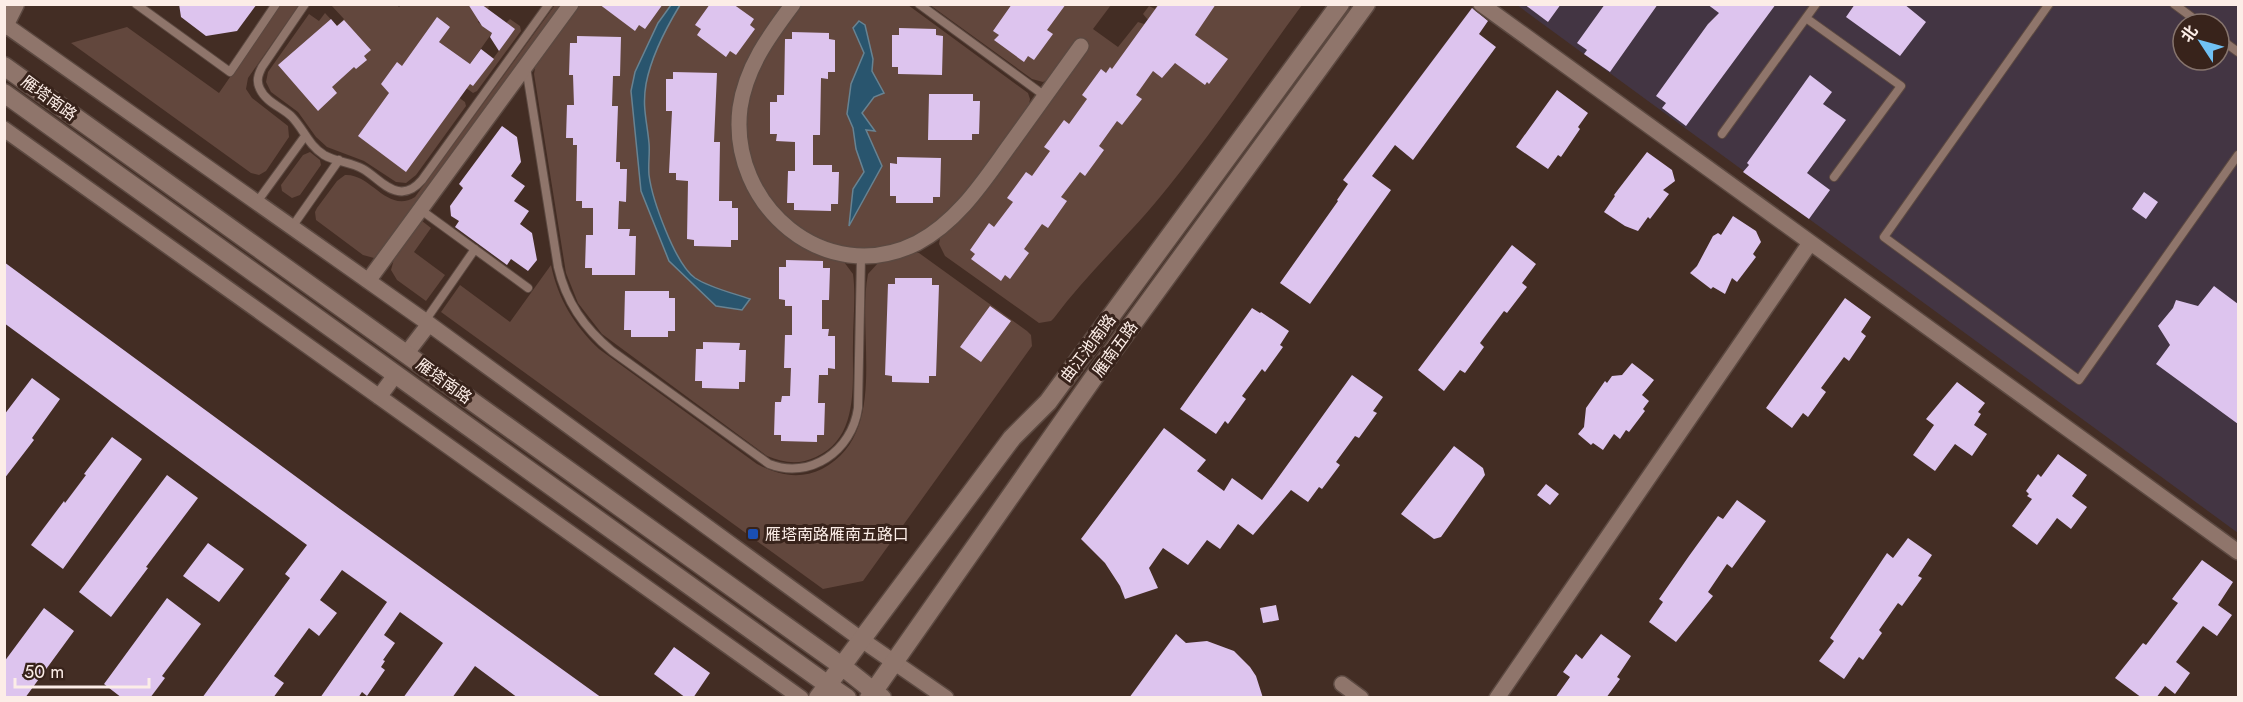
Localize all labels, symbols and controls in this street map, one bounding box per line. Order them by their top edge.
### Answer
north arrow [2171,12,2231,72]
text: 北 [2175,20,2203,47]
street label: 雁塔南路 [16,70,82,126]
street label: 曲江池南路 [1055,309,1121,387]
street label: 雁南五路 [1087,316,1143,382]
street label: 雁塔南路 [411,353,477,409]
place label: 雁塔南路雁南五路口 [765,523,909,546]
marker: 雁塔南路雁南五路口 [746,527,760,541]
scale bar [15,651,148,689]
text: 50 m [24,659,64,685]

